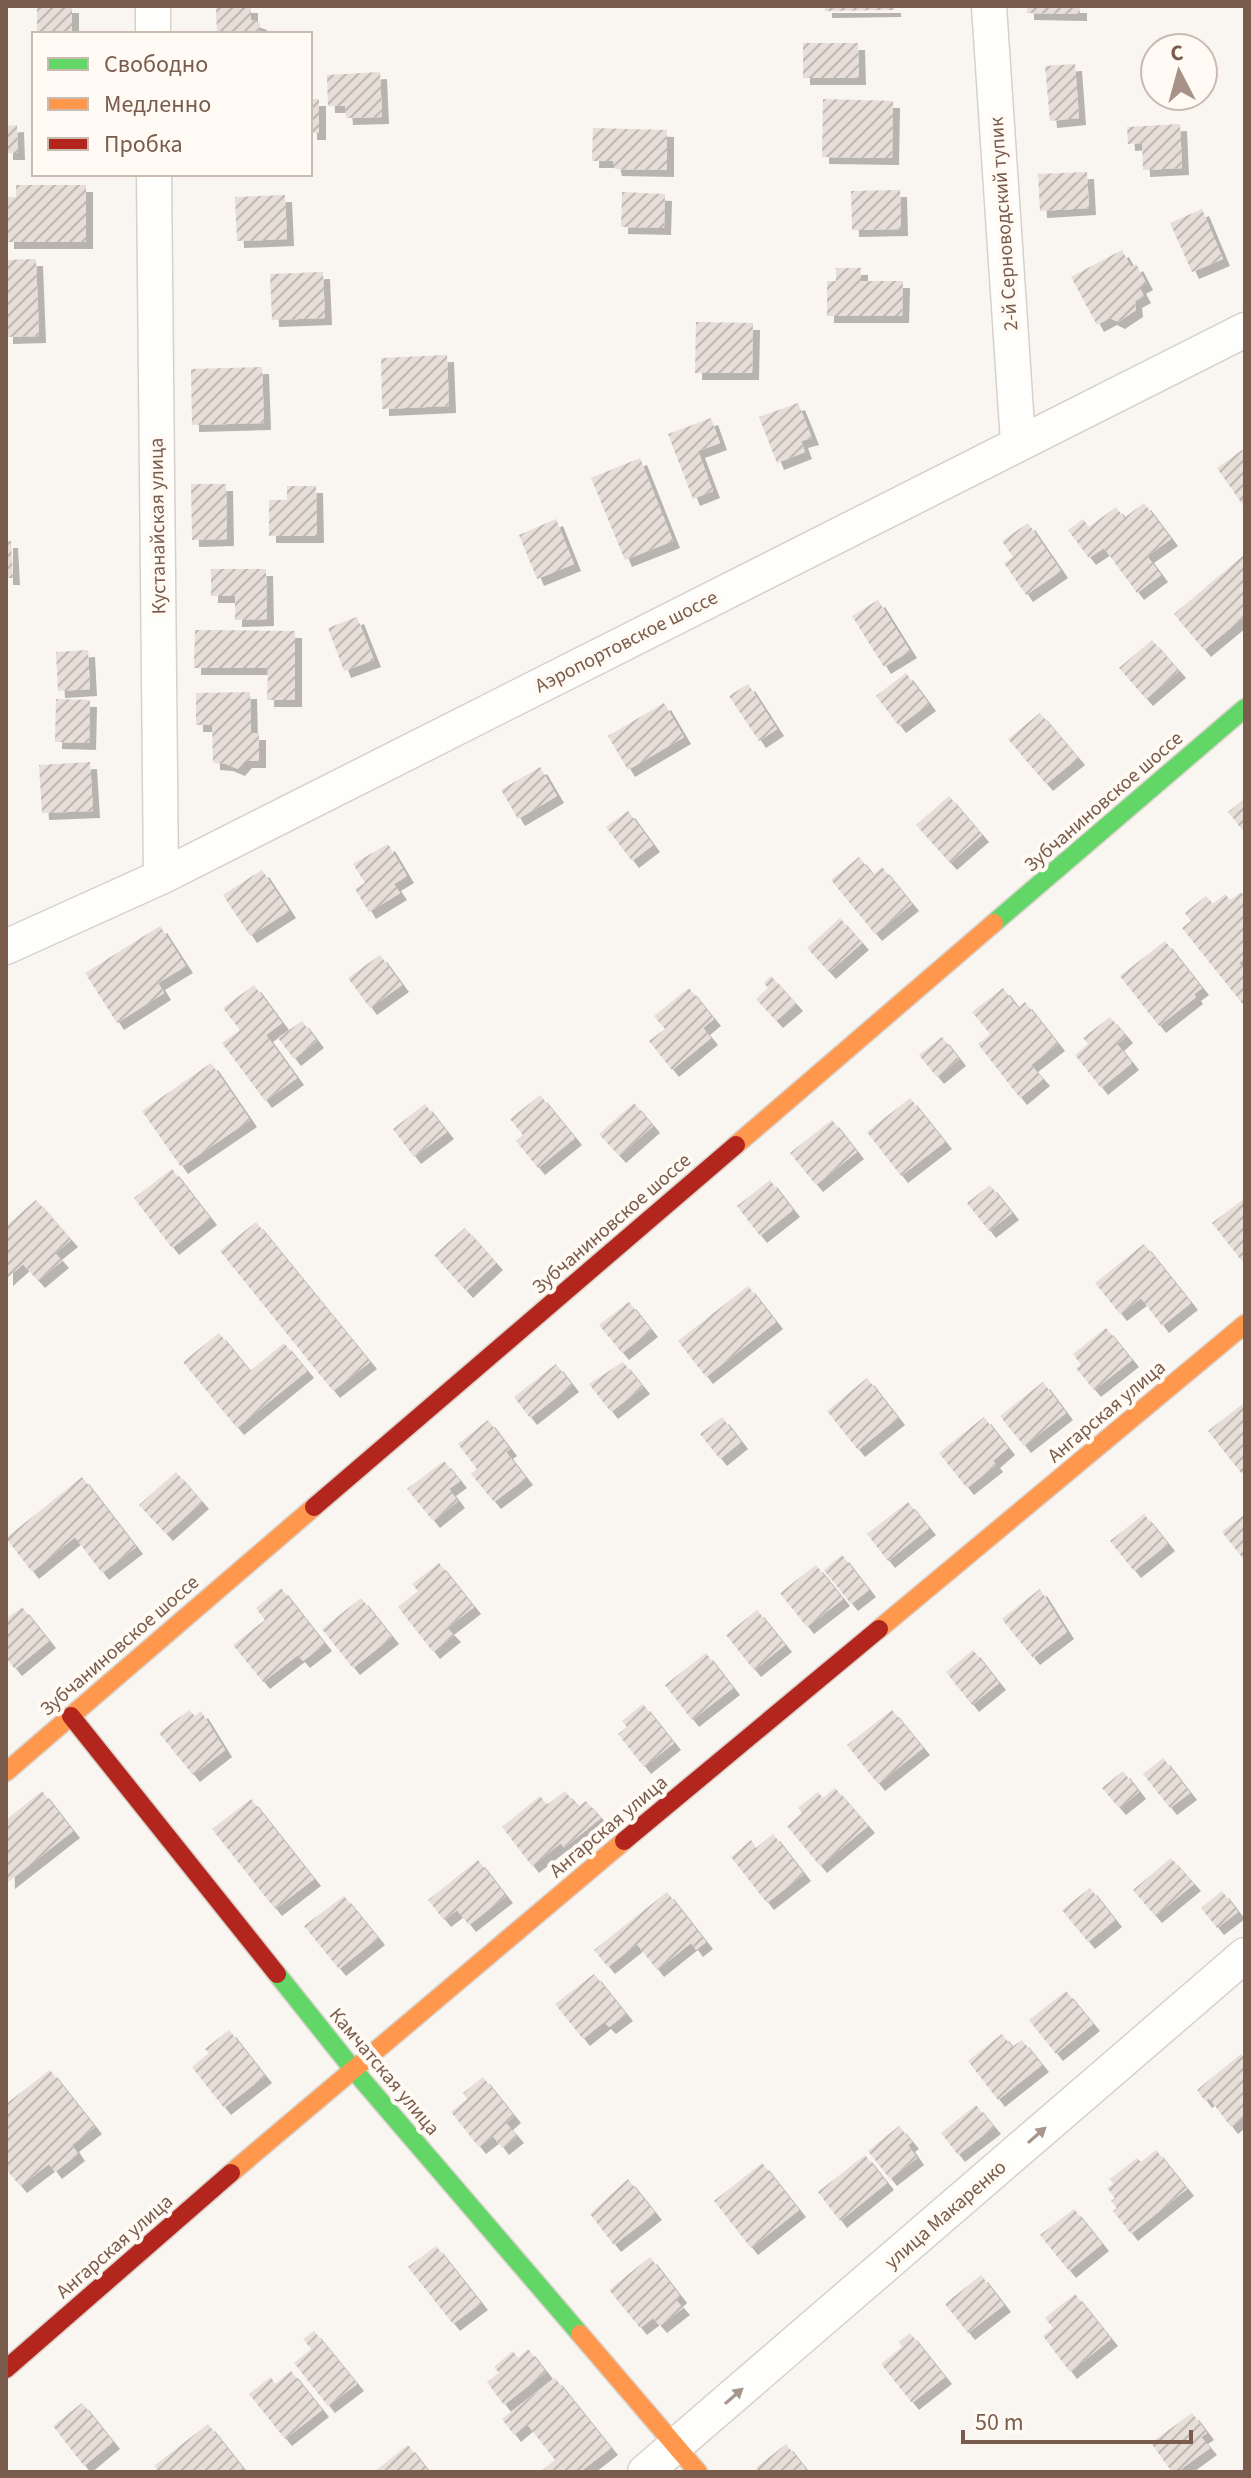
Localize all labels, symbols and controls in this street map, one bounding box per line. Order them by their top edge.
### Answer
legend [32,32,312,176]
north arrow [1139,32,1219,112]
text: С [1169,37,1185,70]
text: Свободно [104,47,208,82]
text: Медленно [104,87,211,122]
street label: 2-й Серноводский тупик [983,116,1025,332]
text: Пробка [104,127,183,162]
street label: Кустанайская улица [142,437,174,614]
street label: Аэропортовское шоссе [530,584,723,700]
street label: Зубчаниновское шоссе [1018,725,1189,879]
street label: Зубчаниновское шоссе [526,1147,697,1301]
street label: Ангарская улица [1042,1354,1172,1470]
street label: Зубчаниновское шоссе [34,1569,205,1723]
street label: Ангарская улица [544,1769,674,1885]
street label: Камчатская улица [322,2002,446,2142]
one-way arrow [1027,2127,1047,2144]
street label: улица Макаренко [879,2154,1013,2276]
street label: Ангарская улица [50,2188,179,2305]
one-way arrow [724,2388,744,2405]
scale bar [963,2394,1191,2444]
text: 50 m [975,2405,1024,2440]

